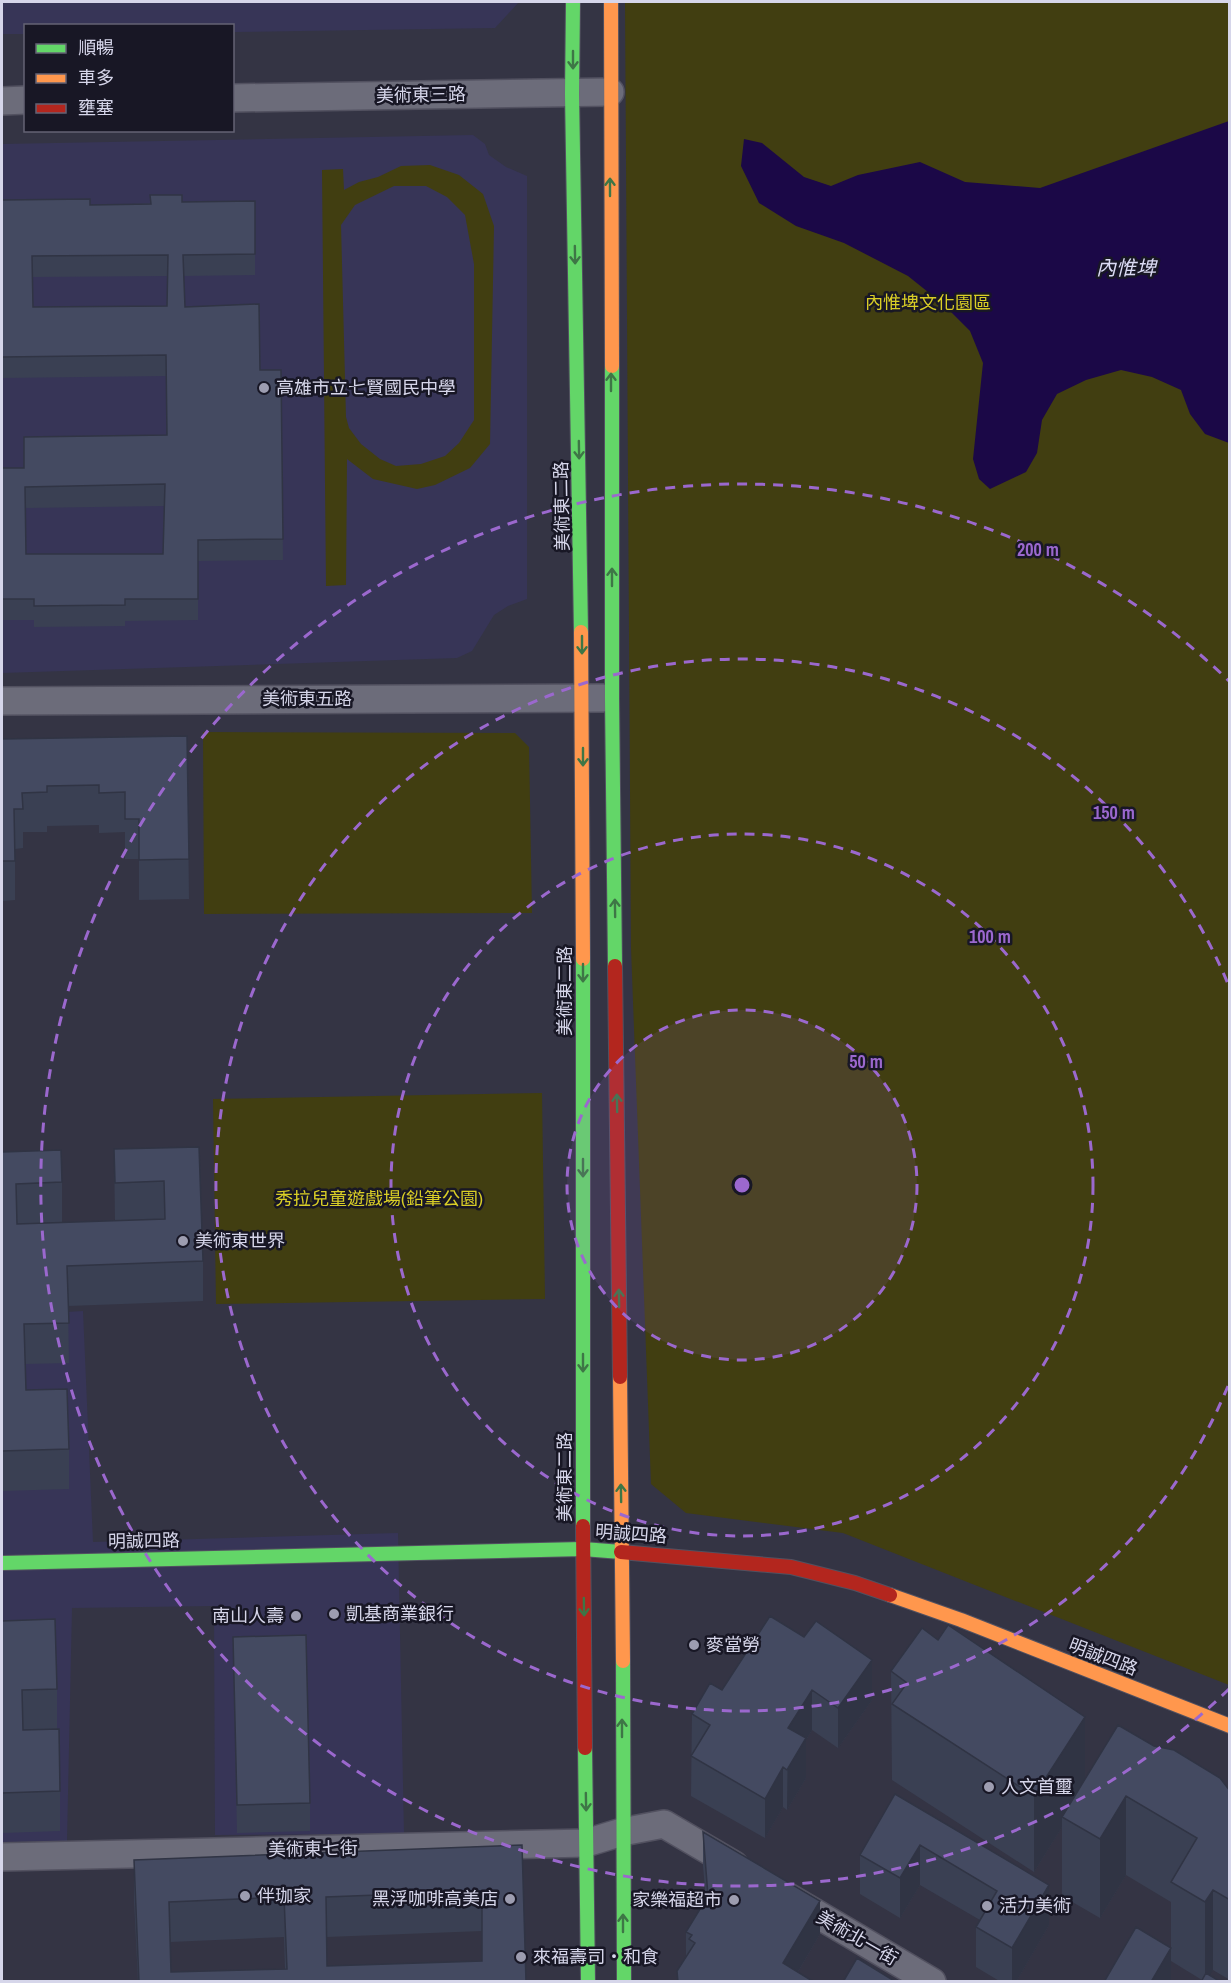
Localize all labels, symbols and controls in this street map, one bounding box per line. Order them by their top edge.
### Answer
legend [24,24,234,132]
text: 順暢 [78,35,114,60]
one-way arrow [567,49,578,69]
text: 車多 [78,65,114,90]
street label: 美術東三路 [376,81,466,108]
text: 壅塞 [78,95,114,120]
one-way arrow [604,177,616,197]
one-way arrow [569,244,581,264]
water label: 內惟埤 [1096,254,1158,281]
park label: 內惟埤文化園區 [865,290,991,315]
one-way arrow [605,372,617,392]
place label: 高雄市立七賢國民中學 [276,375,456,400]
marker: 高雄市立七賢國民中學 [257,381,271,395]
one-way arrow [573,439,584,459]
street label: 美術東二路 [548,461,575,551]
text: 200 m [1017,537,1059,562]
one-way arrow [606,567,618,587]
one-way arrow [576,634,588,654]
street label: 美術東五路 [262,686,352,711]
one-way arrow [577,747,589,767]
text: 150 m [1093,800,1135,825]
one-way arrow [609,898,621,918]
text: 100 m [969,924,1011,949]
street label: 美術東二路 [552,946,577,1036]
one-way arrow [577,963,589,983]
text: 50 m [849,1049,883,1074]
one-way arrow [611,1093,623,1113]
one-way arrow [577,1158,589,1178]
centre of rings [732,1175,752,1195]
park label: 秀拉兒童遊戲場(鉛筆公園) [275,1186,483,1211]
place label: 美術東世界 [195,1228,285,1253]
marker: 美術東世界 [176,1234,190,1248]
one-way arrow [613,1288,625,1308]
one-way arrow [577,1353,589,1373]
street label: 美術東二路 [552,1432,577,1522]
one-way arrow [616,1483,627,1503]
street label: 明誠四路 [594,1519,668,1548]
street label: 明誠四路 [108,1527,180,1554]
one-way arrow [578,1597,590,1617]
place label: 凱基商業銀行 [346,1601,454,1626]
place label: 南山人壽 [212,1603,284,1628]
marker: 凱基商業銀行 [327,1607,341,1621]
marker: 南山人壽 [289,1609,303,1623]
place label: 麥當勞 [706,1632,760,1657]
street label: 明誠四路 [1065,1632,1141,1681]
marker: 麥當勞 [687,1638,701,1652]
one-way arrow [616,1719,628,1739]
place label: 人文首璽 [1001,1774,1073,1799]
marker: 人文首璽 [982,1780,996,1794]
one-way arrow [580,1792,592,1812]
street label: 美術東七街 [268,1835,358,1862]
place label: 伴珈家 [257,1883,311,1908]
place label: 黑浮咖啡高美店 [372,1886,498,1911]
place label: 家樂福超市 [632,1887,722,1912]
marker: 伴珈家 [238,1889,252,1903]
marker: 黑浮咖啡高美店 [503,1892,517,1906]
marker: 家樂福超市 [727,1893,741,1907]
place label: 活力美術 [999,1893,1071,1918]
marker: 活力美術 [980,1899,994,1913]
street label: 美術北一街 [812,1904,902,1971]
one-way arrow [617,1914,629,1934]
place label: 來福壽司‧和食 [533,1944,659,1969]
marker: 來福壽司‧和食 [514,1950,528,1964]

